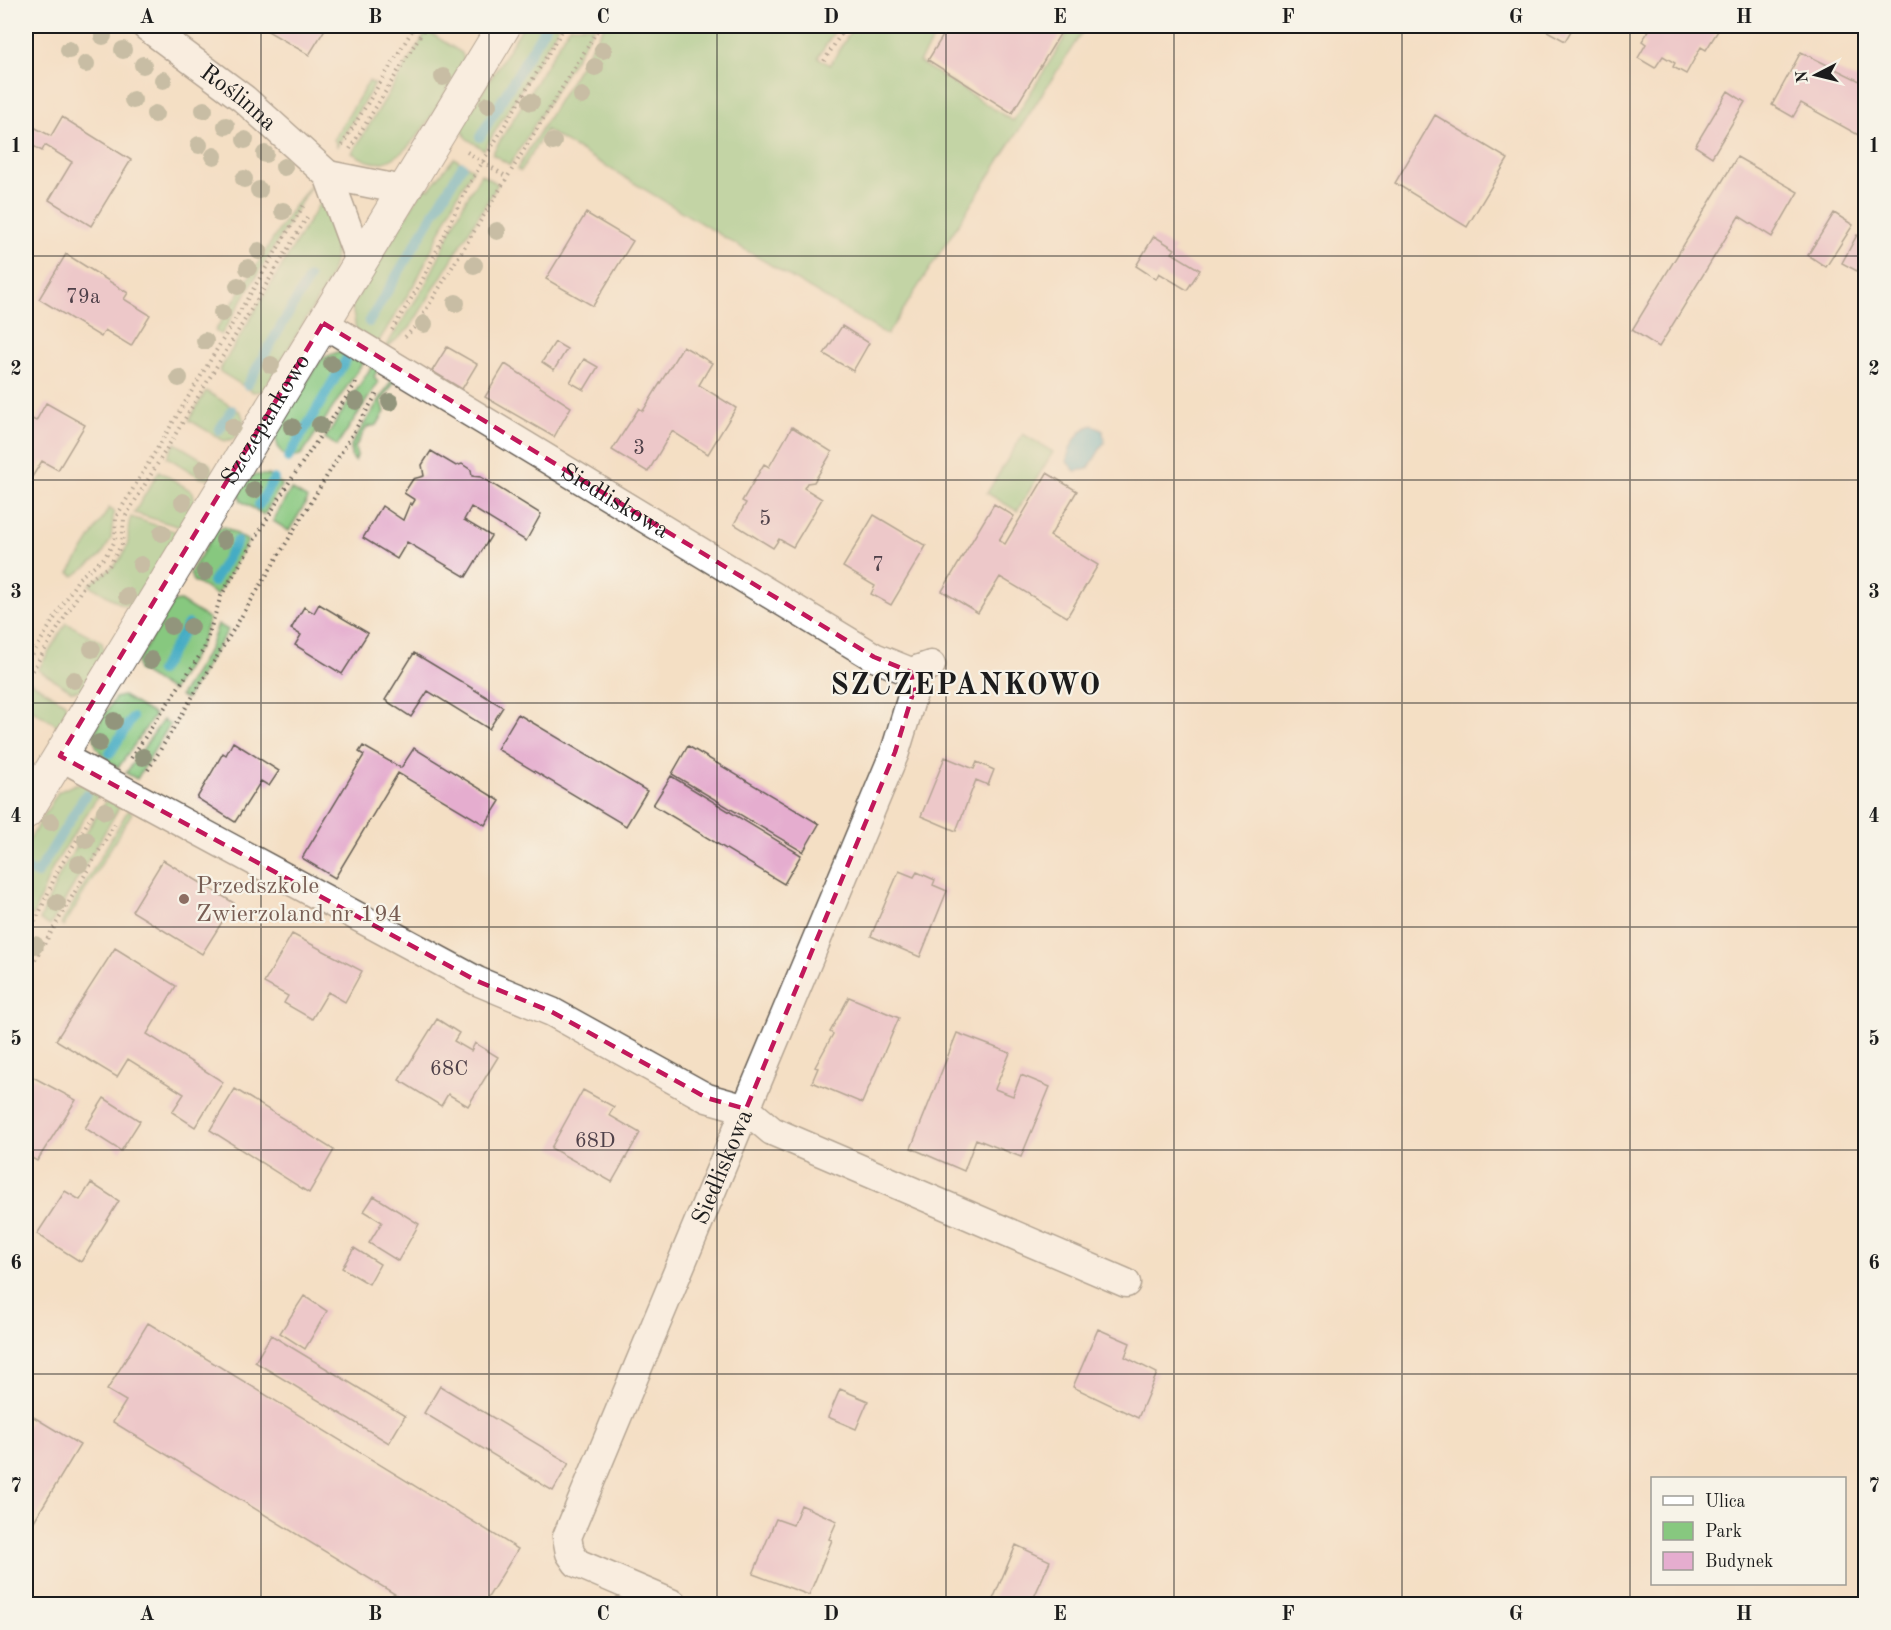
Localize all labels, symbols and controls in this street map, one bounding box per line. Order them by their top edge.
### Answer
text: A [139,8,155,28]
text: B [368,8,382,28]
text: C [596,8,610,28]
text: D [823,8,839,28]
text: E [1053,8,1067,28]
text: F [1281,8,1295,28]
text: G [1509,8,1523,28]
text: H [1736,8,1752,28]
north arrow [1786,45,1846,105]
street label: Roślinna [195,61,280,136]
text: N [1794,69,1812,84]
text: 1 [10,137,22,157]
text: 1 [1868,137,1880,157]
house number: 79a [66,287,100,308]
street label: Szczepankowo [218,350,315,490]
text: 2 [10,360,22,380]
text: 2 [1868,360,1880,380]
house number: 3 [633,438,645,459]
street label: Siedliskowa [556,460,673,544]
house number: 5 [759,509,771,530]
house number: 7 [872,555,884,576]
text: 3 [10,583,22,603]
text: 3 [1868,583,1880,603]
district label: SZCZEPANKOWO [830,671,1102,701]
text: 4 [10,807,22,827]
text: 4 [1868,807,1880,827]
place label: Przedszkole Zwierzoland nr 194 [196,875,402,927]
marker: Przedszkole Zwierzoland nr 194 [177,892,191,906]
text: 5 [10,1029,22,1050]
text: 5 [1868,1029,1880,1050]
house number: 68C [430,1059,468,1080]
street label: Siedliskowa [689,1107,758,1229]
house number: 68D [575,1131,615,1152]
text: 6 [10,1254,22,1274]
text: 6 [1868,1254,1880,1274]
text: 7 [10,1477,22,1497]
legend [1651,1477,1846,1585]
text: 7 [1868,1477,1880,1497]
text: Ulica [1705,1493,1746,1511]
text: Park [1705,1523,1742,1541]
text: Budynek [1705,1553,1773,1571]
text: A [139,1605,155,1625]
text: B [368,1605,382,1625]
text: C [596,1605,610,1625]
text: D [823,1605,839,1625]
text: E [1053,1605,1067,1625]
text: F [1281,1605,1295,1625]
text: G [1509,1605,1523,1625]
text: H [1736,1605,1752,1625]

